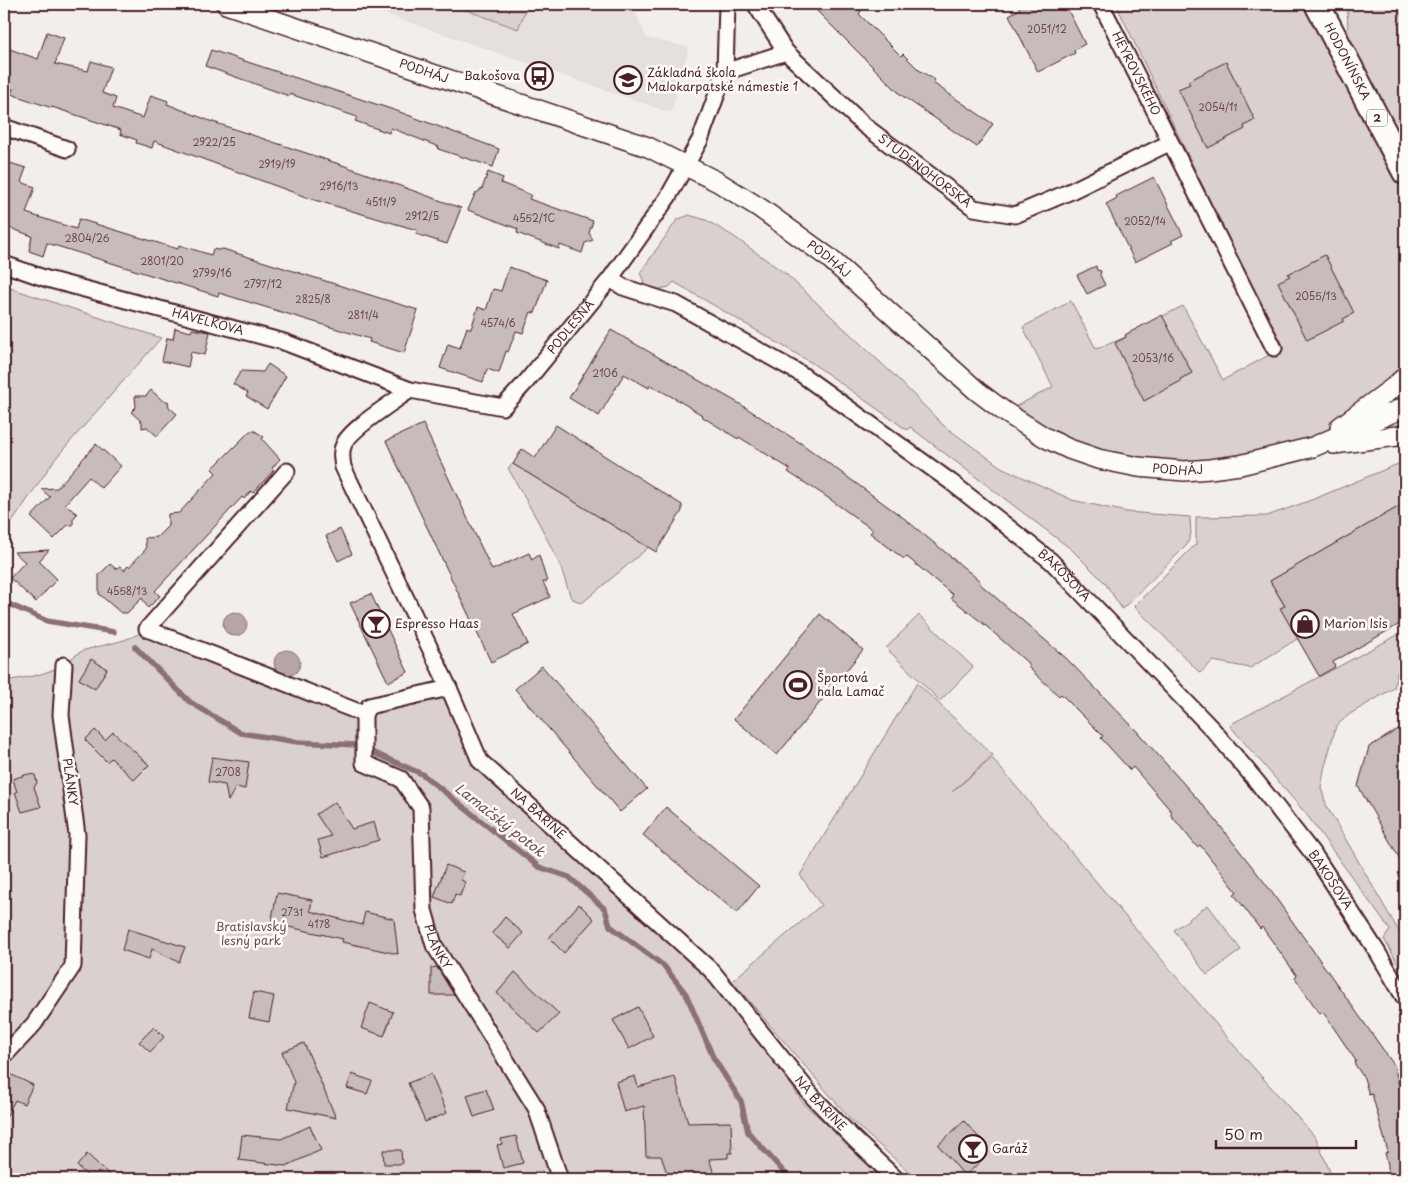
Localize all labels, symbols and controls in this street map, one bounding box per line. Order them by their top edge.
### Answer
street label: HODONÍNSKA [1320,19,1376,103]
house number: 2051/12 [1027,21,1067,36]
street label: HEYROVSKÉHO [1108,28,1166,119]
street label: PODHÁJ [397,53,451,87]
bus stop icon: Bakošova [524,61,554,91]
place label: Základná škola Malokarpatské námestie 1 [647,63,798,95]
school or university icon: Základná škola Malokarpatské námestie 1 [613,65,643,95]
place label: Bakošova [464,66,521,84]
house number: 2054/11 [1198,99,1238,114]
road number: 2 [1367,110,1387,126]
street label: STUDENOHORSKÁ [875,129,976,211]
house number: 2922/25 [192,134,236,149]
house number: 2919/19 [258,156,296,171]
house number: 2916/13 [320,178,359,193]
house number: 4511/9 [366,194,397,209]
house number: 2912/5 [405,208,439,223]
house number: 4552/1C [513,210,555,225]
house number: 2052/14 [1124,213,1166,228]
house number: 2804/26 [65,230,110,245]
street label: PODHÁJ [804,235,855,281]
house number: 2801/20 [140,253,184,268]
house number: 2799/16 [192,265,232,280]
house number: 2797/12 [244,276,282,291]
house number: 2055/13 [1295,288,1337,303]
house number: 2825/8 [295,291,331,306]
street label: PODLESNÁ [542,295,598,358]
street label: HAVELKOVA [170,303,246,339]
house number: 2811/4 [347,307,379,322]
house number: 4574/6 [480,315,516,330]
house number: 2053/16 [1132,350,1174,365]
house number: 2106 [592,365,618,380]
street label: PODHÁJ [1152,458,1204,479]
street label: BAKOŠOVA [1035,544,1095,605]
house number: 4558/13 [107,583,148,598]
bar icon: Espresso Haas [361,609,391,639]
shop icon: Marion Isis [1290,609,1320,639]
place label: Espresso Haas [395,614,479,632]
place label: Marion Isis [1324,614,1388,632]
place label: Športová hala Lamač [817,668,885,700]
sports icon: Športová hala Lamač [783,670,813,700]
street label: PLÁNKY [59,757,83,807]
house number: 2708 [215,764,241,779]
water label: Lamačský potok [451,778,550,862]
street label: NA BARINE [507,783,570,843]
street label: BAKOŠOVA [1305,845,1357,913]
house number: 2731 [281,904,303,919]
house number: 4178 [308,916,330,931]
park label: Bratislavský lesný park [215,917,287,949]
street label: PLÁNKY [420,922,457,973]
street label: NA BARINE [791,1071,851,1135]
scale bar [1216,1118,1356,1150]
text: 50 m [1224,1122,1263,1145]
bar icon: Garáž [958,1134,988,1164]
place label: Garáž [992,1139,1028,1157]

